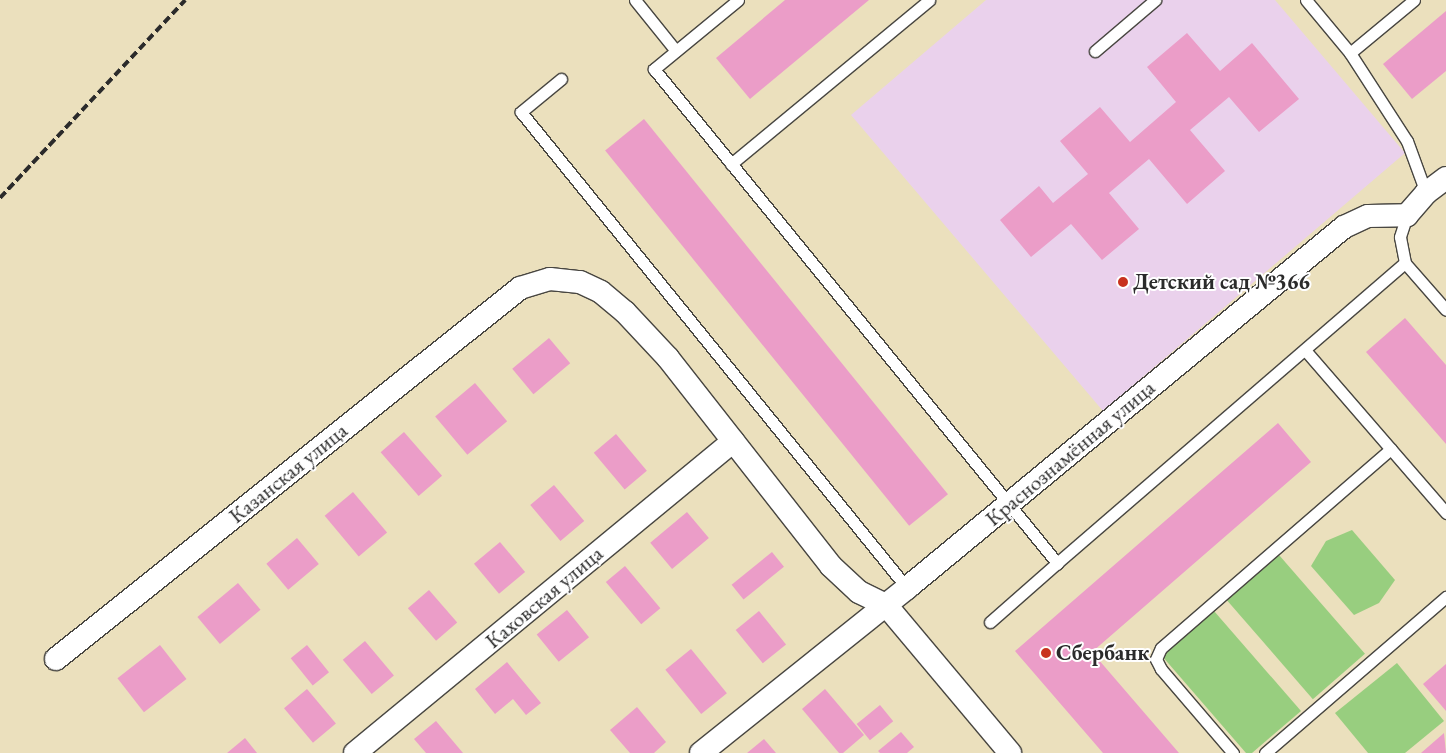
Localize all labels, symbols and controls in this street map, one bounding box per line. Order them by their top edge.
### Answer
place label: Детский сад №366 [1133,269,1310,295]
marker: Детский сад №366 [1117,276,1129,288]
street label: Краснознамённая улица [980,374,1160,532]
street label: Казанская улица [223,417,353,529]
street label: Каховская улица [480,540,608,654]
place label: Сбербанк [1056,640,1149,666]
marker: Сбербанк [1040,647,1052,659]

